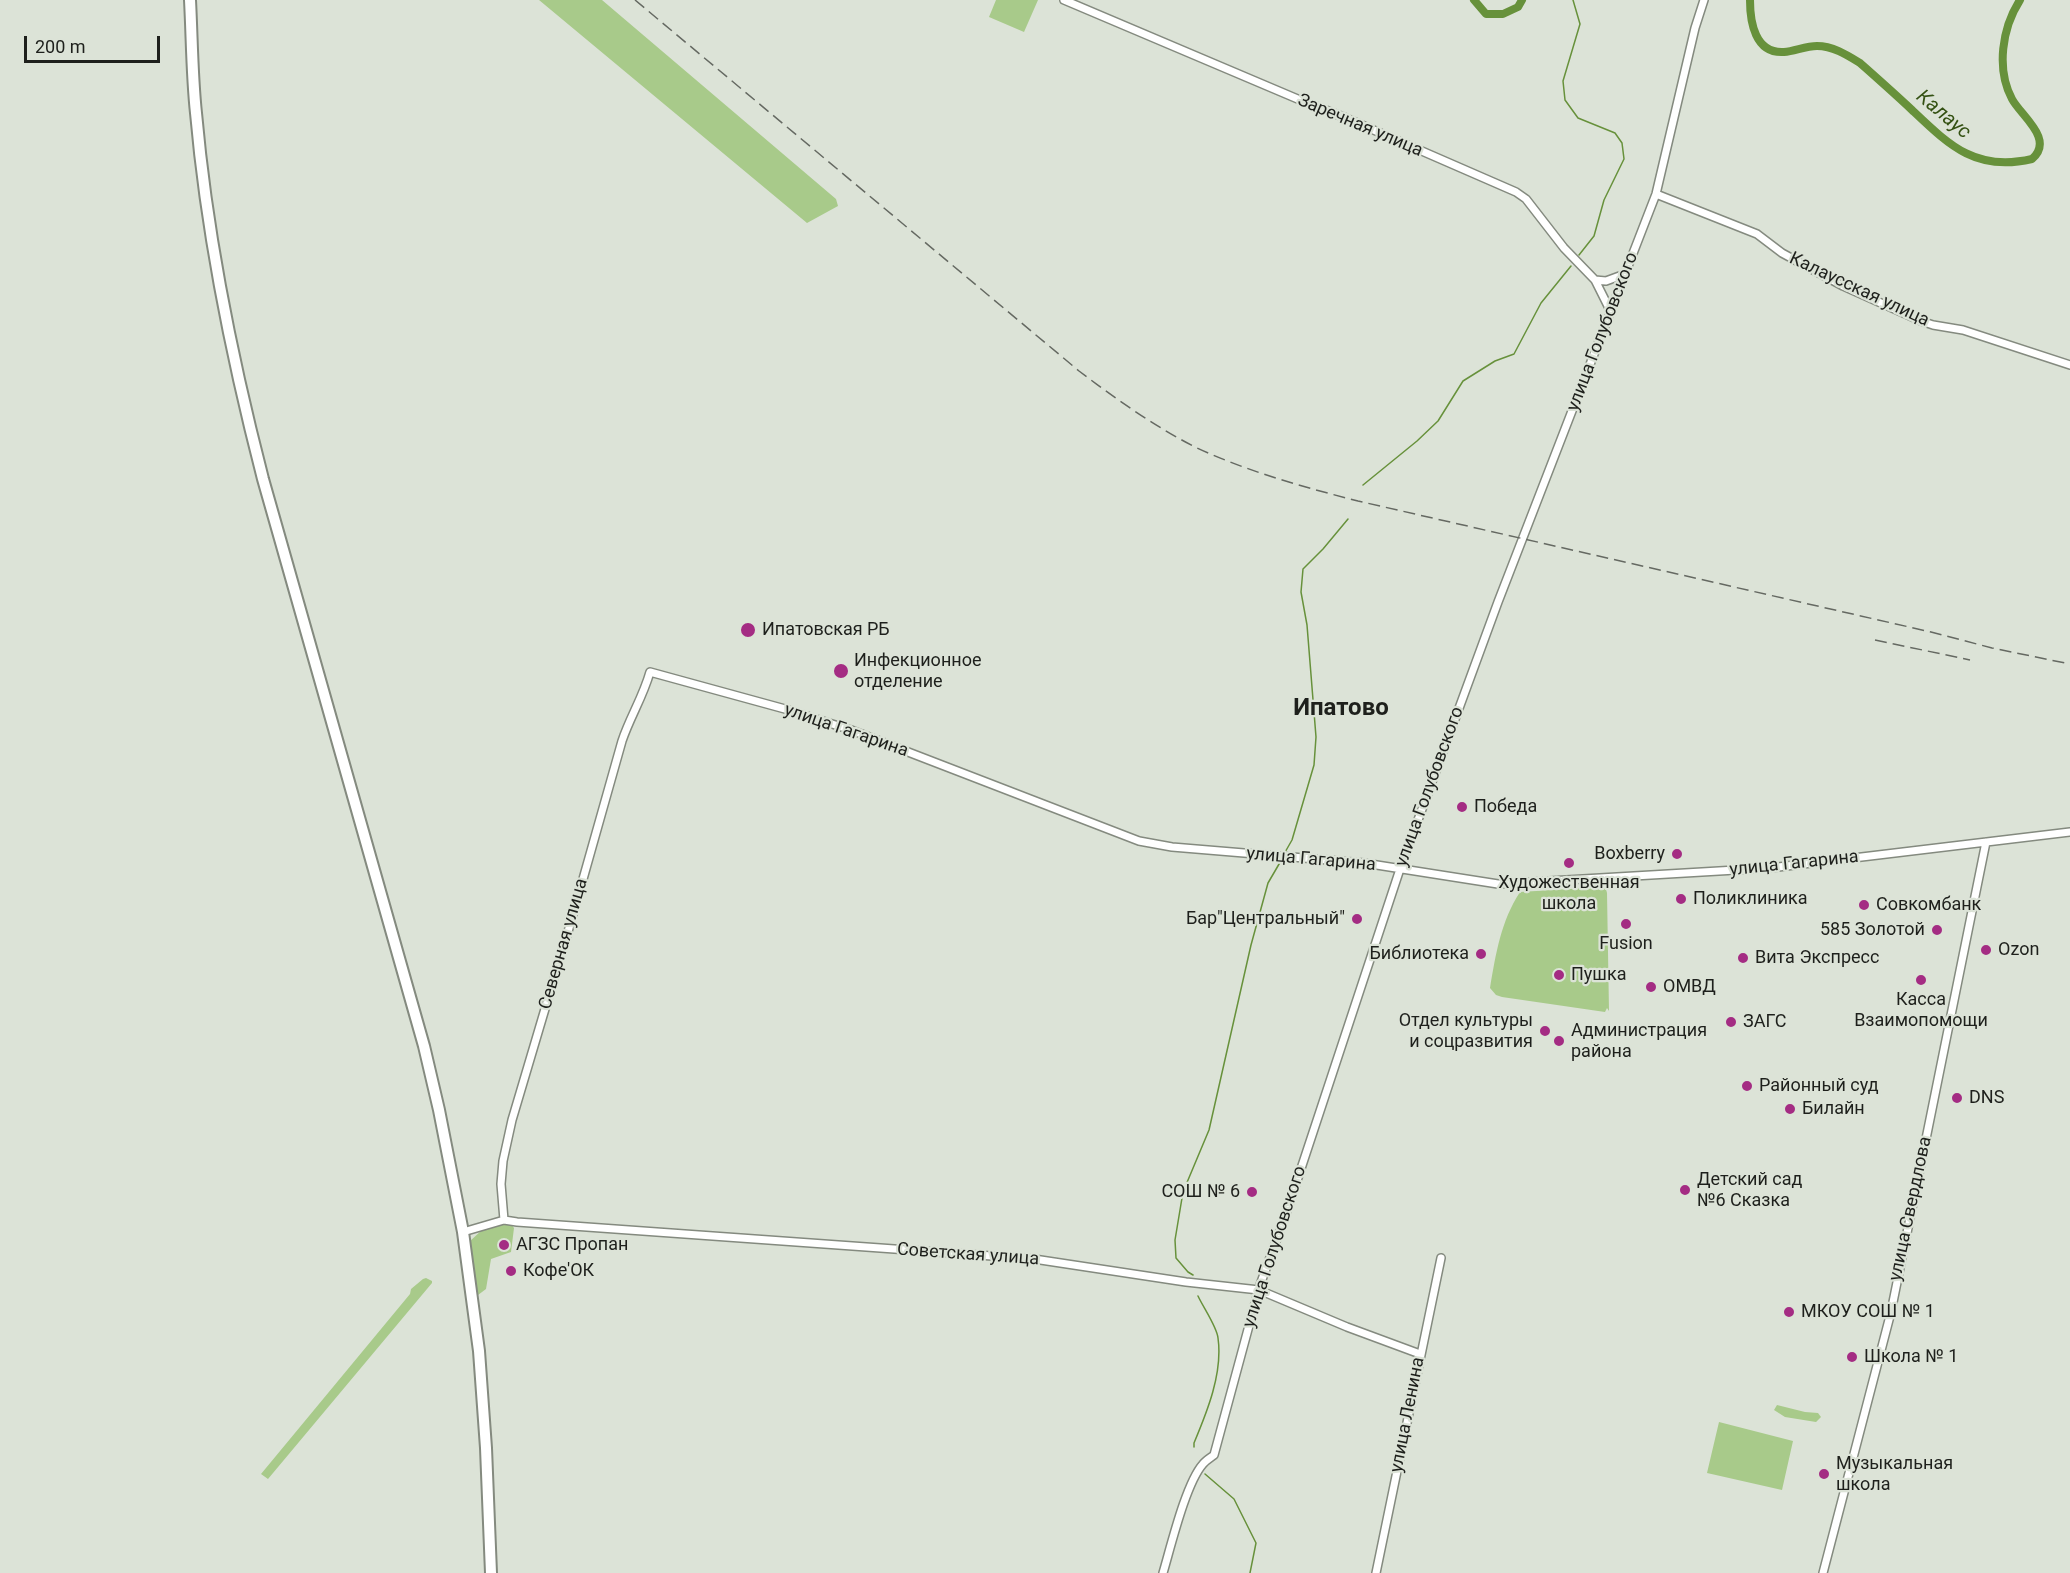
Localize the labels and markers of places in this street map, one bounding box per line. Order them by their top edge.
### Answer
place label: Ипатовская РБ [762,619,890,641]
marker: Ипатовская РБ [739,621,757,639]
place label: Инфекционное отделение [854,650,981,692]
marker: Инфекционное отделение [832,662,850,680]
place label: Победа [1474,796,1537,818]
marker: Победа [1455,800,1469,814]
place label: Boxberry [1594,843,1665,865]
marker: Boxberry [1670,847,1684,861]
marker: Художественная школа [1562,856,1576,870]
place label: Художественная школа [1498,872,1640,914]
place label: Поликлиника [1693,888,1808,910]
marker: Поликлиника [1674,892,1688,906]
place label: Совкомбанк [1876,894,1981,916]
marker: Совкомбанк [1857,898,1871,912]
place label: Бар"Центральный" [1186,908,1345,930]
marker: Бар"Центральный" [1350,912,1364,926]
marker: Fusion [1619,917,1633,931]
place label: 585 Золотой [1820,919,1925,941]
marker: 585 Золотой [1930,923,1944,937]
place label: Fusion [1599,933,1653,955]
place label: Ozon [1998,939,2039,961]
place label: Библиотека [1369,943,1469,965]
marker: Ozon [1979,943,1993,957]
marker: Библиотека [1474,947,1488,961]
place label: Вита Экспресс [1755,947,1879,969]
marker: Вита Экспресс [1736,951,1750,965]
place label: Пушка [1571,964,1626,986]
marker: Пушка [1552,968,1566,982]
marker: Касса Взаимопомощи [1914,973,1928,987]
place label: ОМВД [1663,976,1716,998]
marker: ОМВД [1644,980,1658,994]
place label: Касса Взаимопомощи [1854,989,1988,1032]
place label: Отдел культуры и соцразвития [1399,1010,1533,1052]
place label: ЗАГС [1743,1011,1787,1033]
marker: ЗАГС [1724,1015,1738,1029]
place label: Администрация района [1571,1020,1707,1062]
marker: Отдел культуры и соцразвития [1538,1024,1552,1038]
marker: Администрация района [1552,1034,1566,1048]
place label: Районный суд [1759,1075,1879,1097]
marker: Районный суд [1740,1079,1754,1093]
place label: DNS [1969,1087,2004,1109]
marker: DNS [1950,1091,1964,1105]
place label: Билайн [1802,1098,1865,1120]
marker: Билайн [1783,1102,1797,1116]
place label: Детский сад №6 Сказка [1697,1169,1802,1212]
place label: СОШ № 6 [1161,1181,1240,1203]
marker: Детский сад №6 Сказка [1678,1183,1692,1197]
marker: СОШ № 6 [1245,1185,1259,1199]
place label: АГЗС Пропан [516,1234,628,1256]
marker: АГЗС Пропан [497,1238,511,1252]
place label: Кофе'ОК [523,1260,594,1282]
marker: Кофе'ОК [504,1264,518,1278]
place label: МКОУ СОШ № 1 [1801,1301,1935,1323]
marker: МКОУ СОШ № 1 [1782,1305,1796,1319]
place label: Школа № 1 [1864,1346,1958,1368]
marker: Школа № 1 [1845,1350,1859,1364]
place label: Музыкальная школа [1836,1453,1953,1496]
marker: Музыкальная школа [1817,1467,1831,1481]

